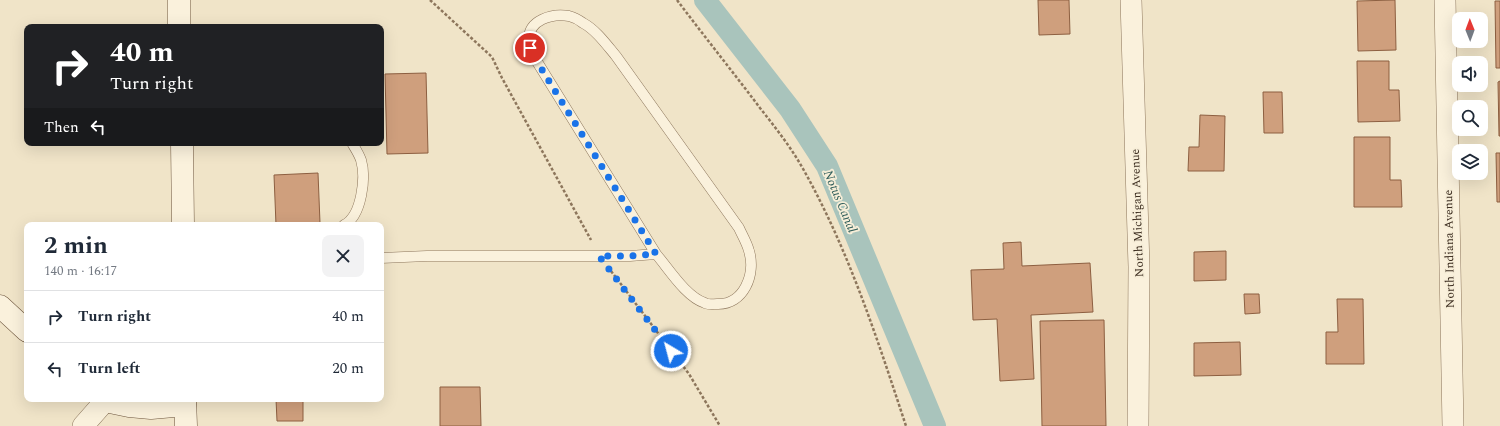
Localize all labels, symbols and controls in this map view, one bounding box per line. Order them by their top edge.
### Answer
north arrow [1452,12,1488,48]
map controls [1452,12,1488,180]
text: 40 m [110,31,174,74]
pin [513,31,547,65]
icon: arrive [519,37,541,59]
icon: right [44,40,96,92]
button: sound [1452,56,1488,92]
text: Turn right [110,70,193,97]
button: search [1452,100,1488,136]
text: Then [44,116,79,139]
icon: left [87,116,109,138]
button: layers [1452,144,1488,180]
street label: North Michigan Avenue [1126,148,1149,278]
water label: Notus Canal [818,167,863,236]
street label: North Indiana Avenue [1439,189,1460,308]
text: 2 min [44,228,108,264]
button: close [322,235,364,277]
text: 140 m · 16:17 [44,261,117,281]
text: Turn right [78,305,151,328]
text: 40 m [332,305,364,328]
icon: right [44,306,66,328]
position arrow [650,330,692,372]
text: Turn left [78,357,140,380]
text: 20 m [332,357,364,380]
icon: left [44,358,66,380]

